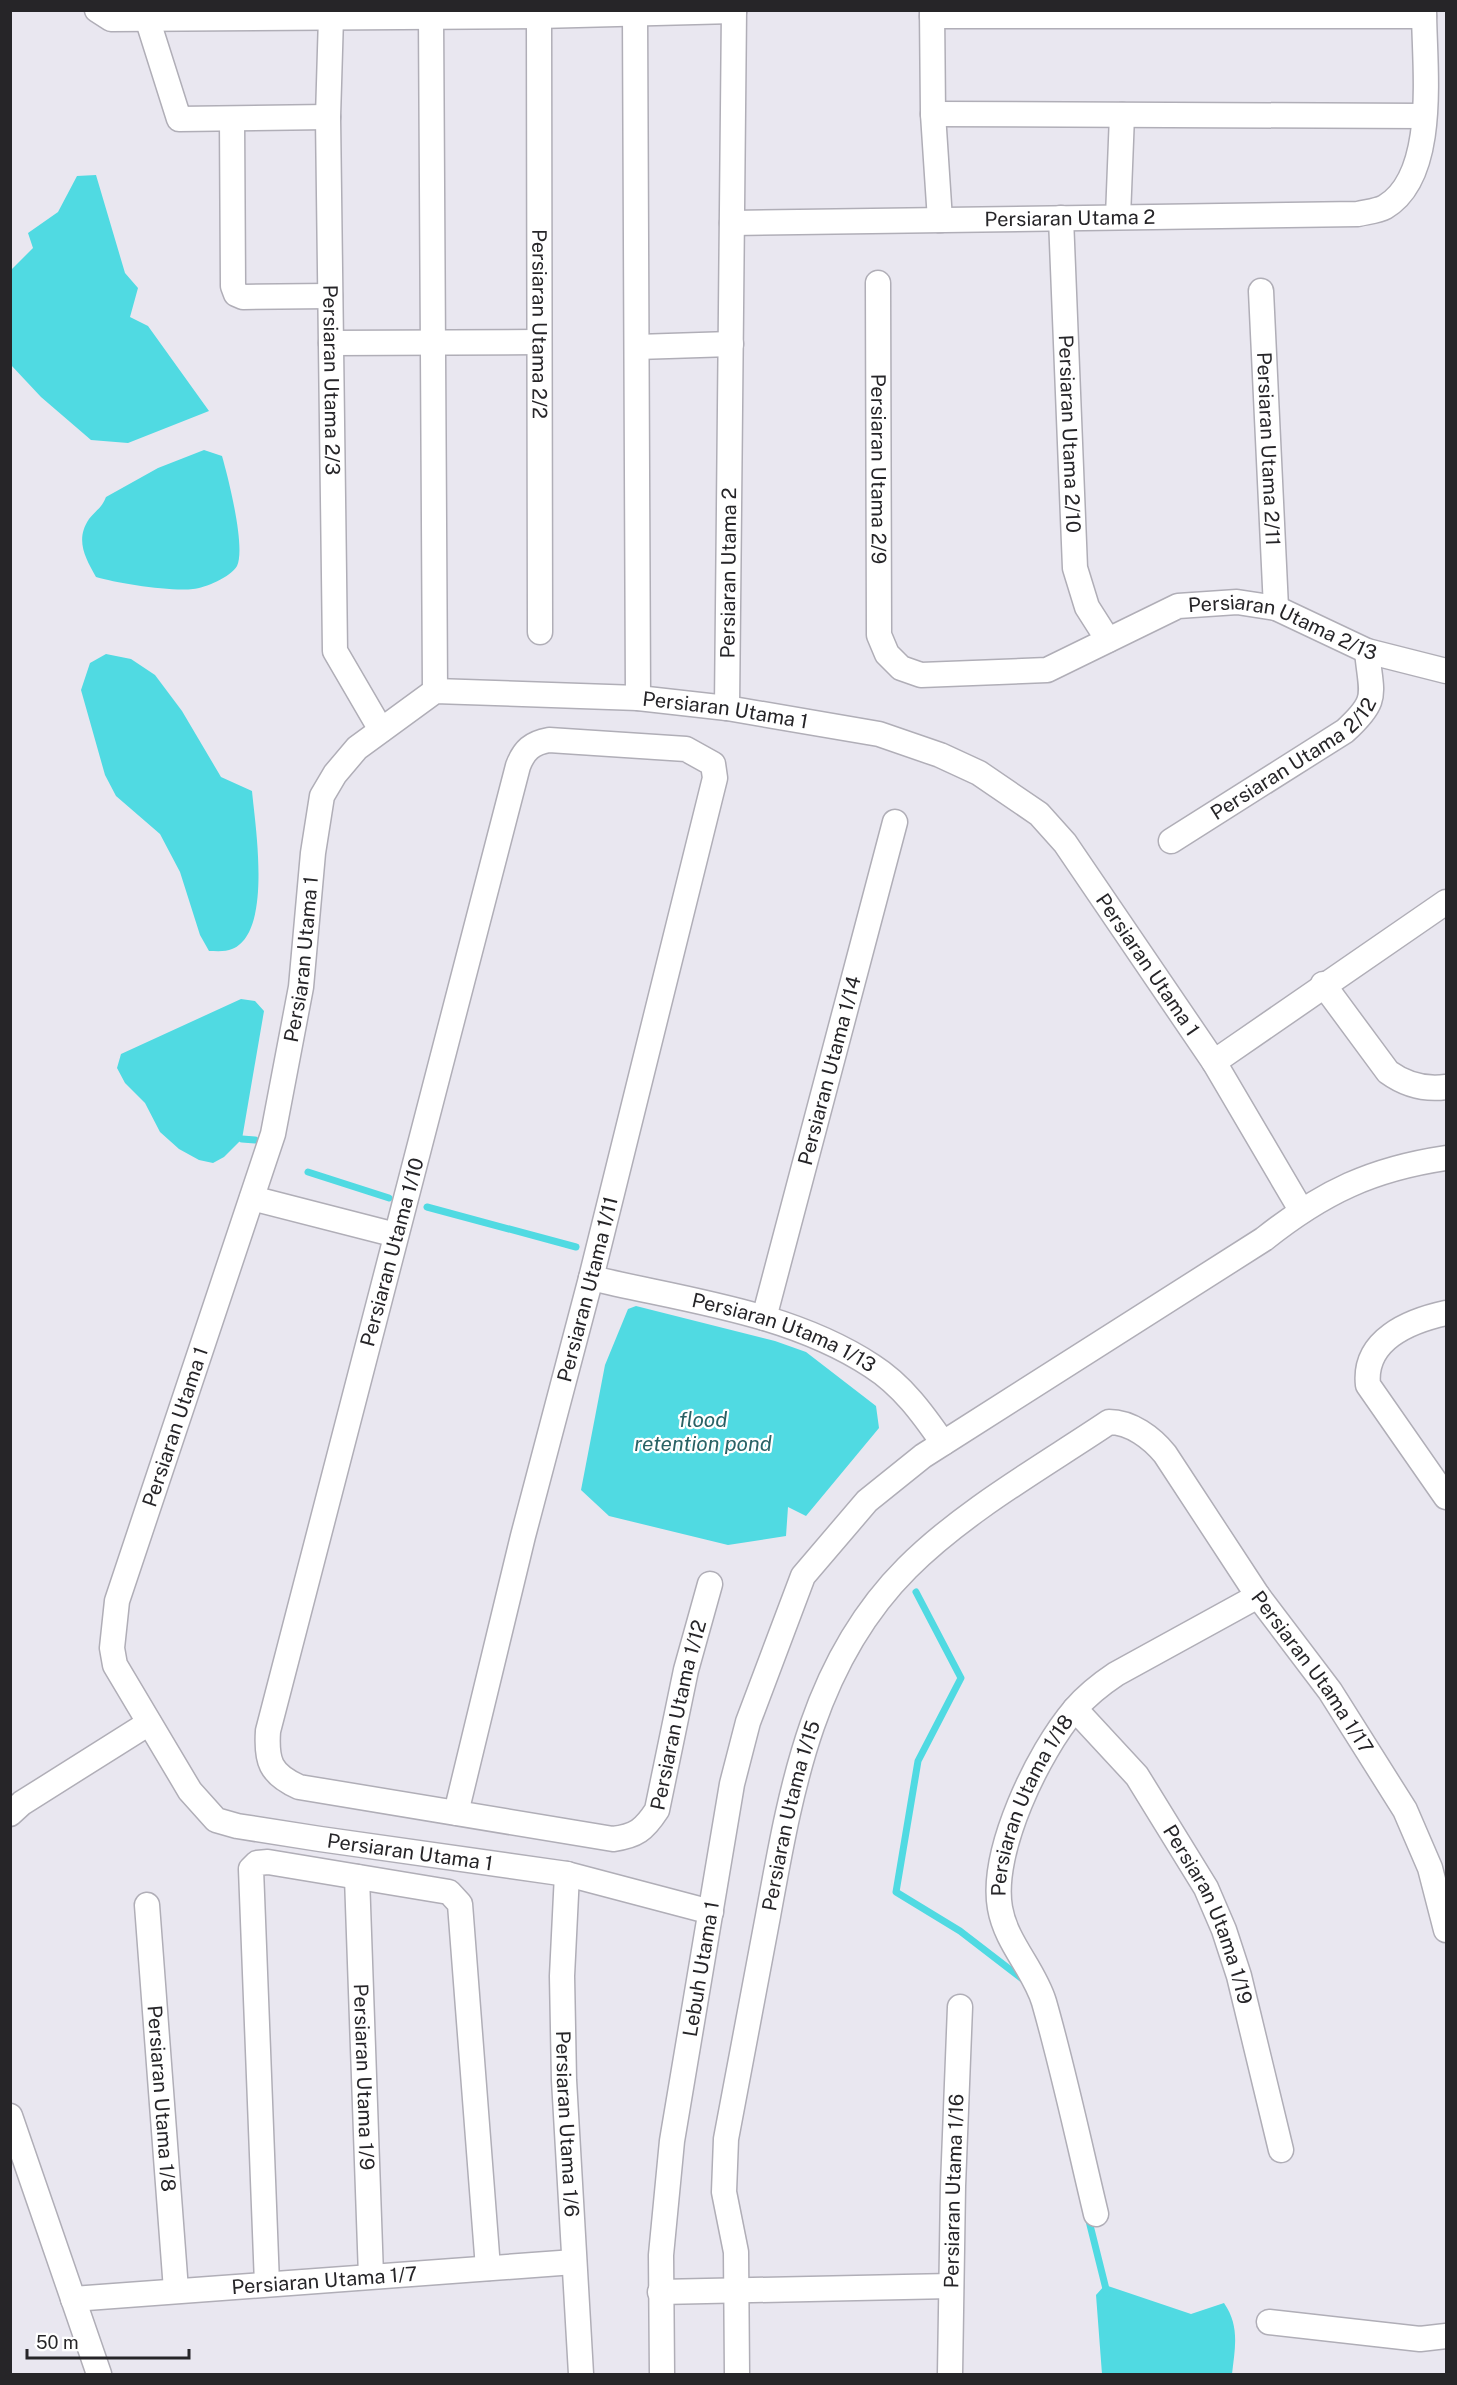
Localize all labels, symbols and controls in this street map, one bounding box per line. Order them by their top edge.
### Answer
street label: Persiaran Utama 2 [984,205,1156,231]
street label: Persiaran Utama 2/2 [527,229,552,419]
street label: Persiaran Utama 2/3 [318,284,345,475]
street label: Persiaran Utama 2/10 [1054,334,1086,533]
street label: Persiaran Utama 2/11 [1252,351,1285,546]
street label: Persiaran Utama 2/9 [866,374,891,564]
street label: Persiaran Utama 2 [715,487,741,659]
street label: Persiaran Utama 2/13 [1187,590,1379,665]
street label: Persiaran Utama 1 [641,687,810,734]
street label: Persiaran Utama 2/12 [1206,694,1381,825]
street label: Persiaran Utama 1 [279,875,323,1044]
street label: Persiaran Utama 1 [1091,889,1205,1041]
street label: Persiaran Utama 1/14 [793,973,866,1168]
street label: Persiaran Utama 1/10 [355,1155,429,1349]
street label: Persiaran Utama 1/11 [552,1194,623,1385]
street label: Persiaran Utama 1/13 [690,1288,880,1377]
street label: Persiaran Utama 1 [137,1344,213,1510]
water label: flood retention pond [634,1407,772,1456]
street label: Persiaran Utama 1/17 [1246,1586,1378,1758]
street label: Persiaran Utama 1/12 [645,1617,711,1812]
street label: Persiaran Utama 1/18 [987,1710,1078,1897]
street label: Persiaran Utama 1/15 [757,1717,825,1913]
street label: Persiaran Utama 1/19 [1158,1820,1257,2007]
street label: Persiaran Utama 1 [326,1828,494,1876]
street label: Lebuh Utama 1 [678,1899,724,2038]
street label: Persiaran Utama 1/9 [349,1983,379,2171]
street label: Persiaran Utama 1/8 [143,2004,181,2193]
street label: Persiaran Utama 1/6 [551,2030,584,2218]
street label: Persiaran Utama 1/16 [939,2093,969,2289]
street label: Persiaran Utama 1/7 [231,2262,418,2299]
scale bar [27,2322,189,2360]
text: 50 m [36,2332,79,2353]

